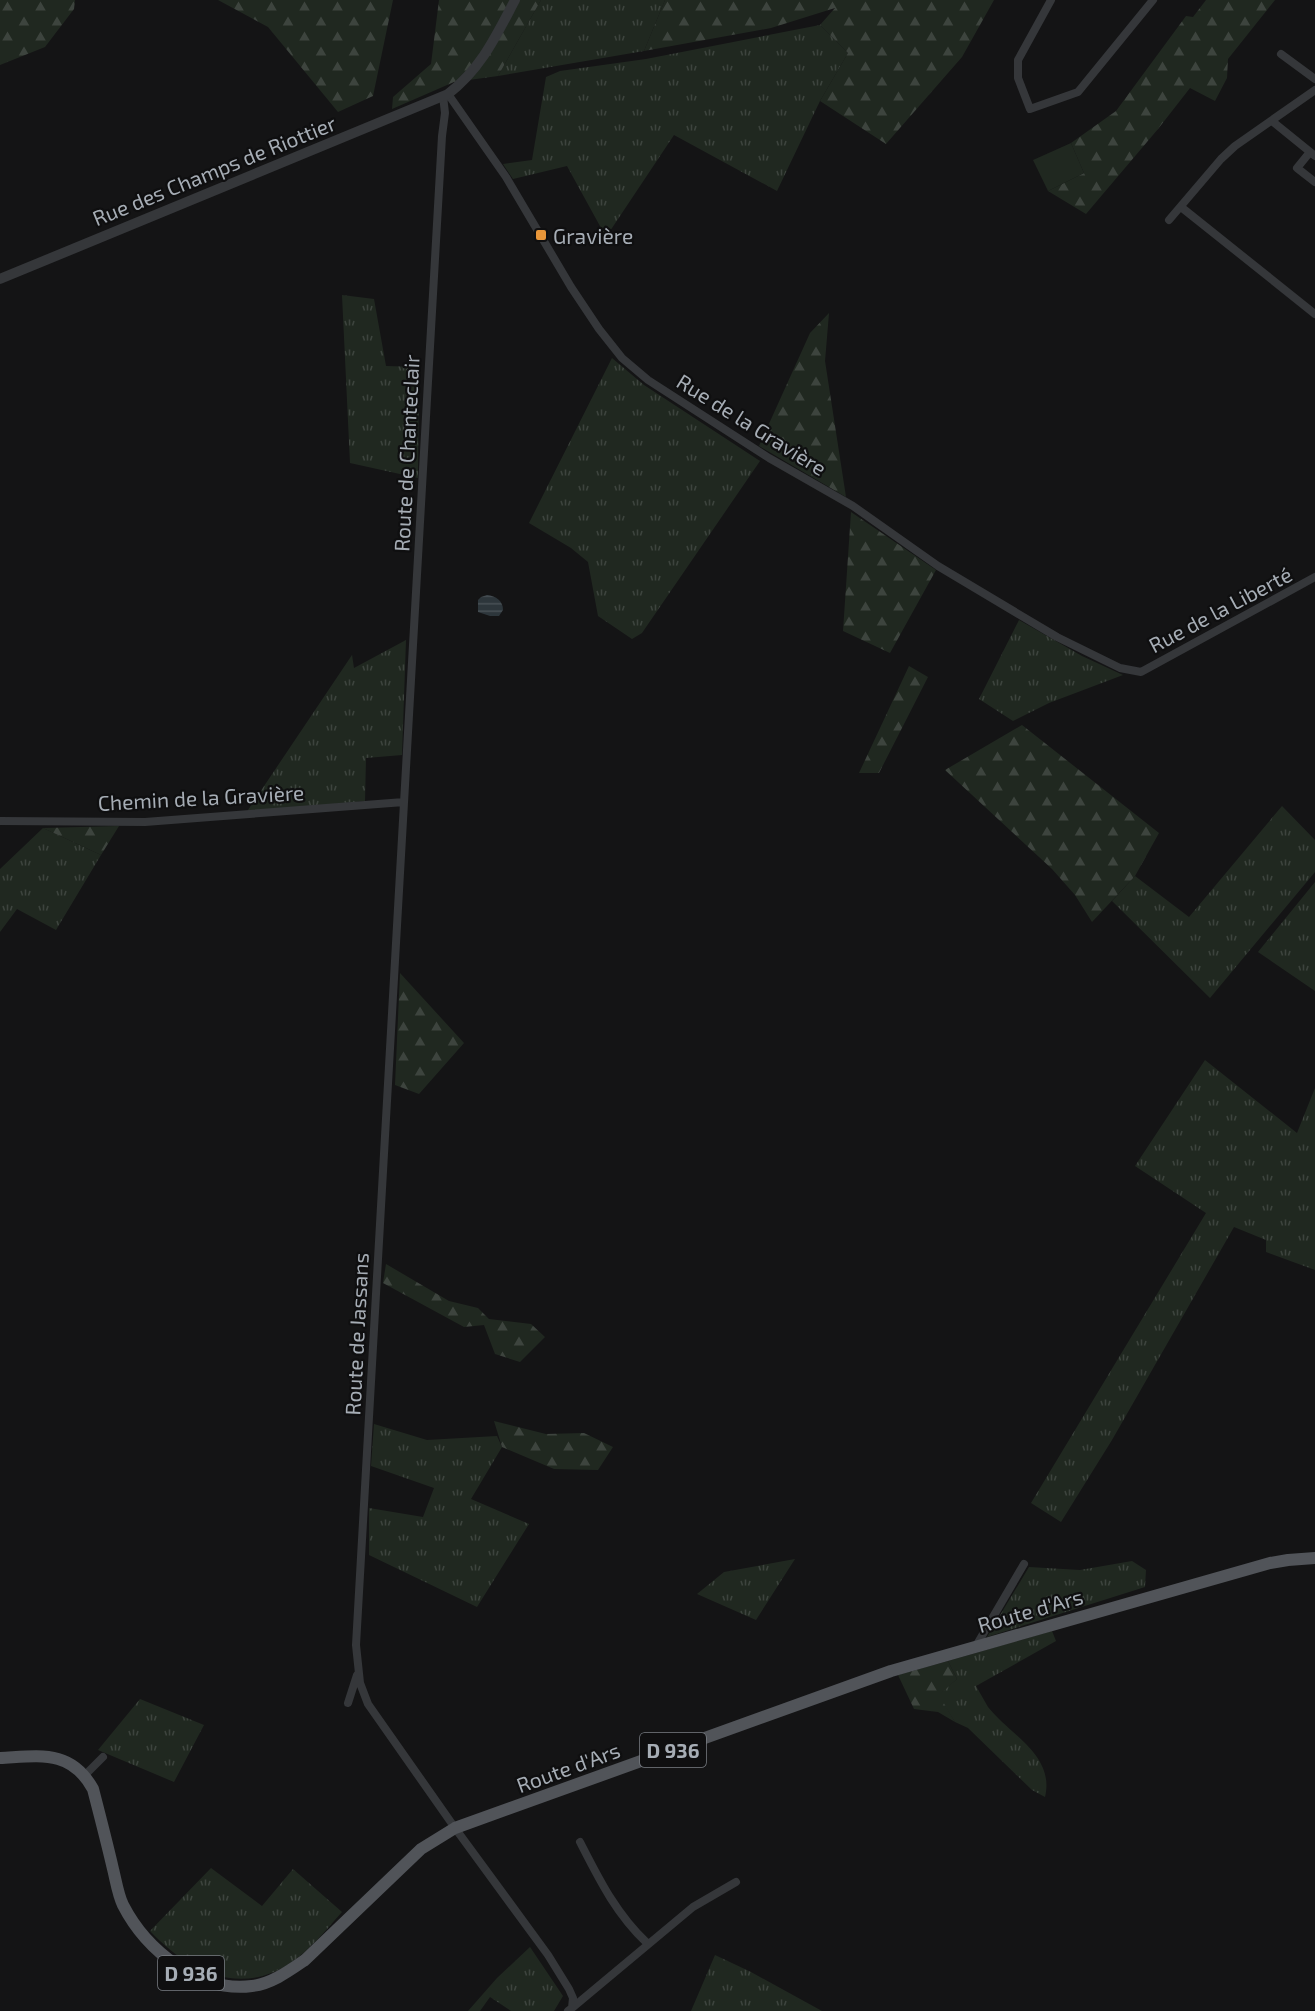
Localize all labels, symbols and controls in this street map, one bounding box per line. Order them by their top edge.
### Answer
street label: Rue des Champs de Riottier [89,109,340,230]
place label: Gravière [553,223,633,248]
marker: Gravière [534,228,548,242]
street label: Route de Chanteclair [388,353,424,552]
street label: Rue de la Gravière [673,368,831,480]
street label: Rue de la Liberté [1144,561,1296,657]
street label: Chemin de la Gravière [97,779,305,815]
street label: Route de Jassans [339,1252,373,1416]
street label: Route d'Ars [974,1583,1086,1637]
road number: D 936 [640,1733,706,1767]
street label: Route d'Ars [513,1737,623,1797]
road number: D 936 [158,1956,224,1990]

